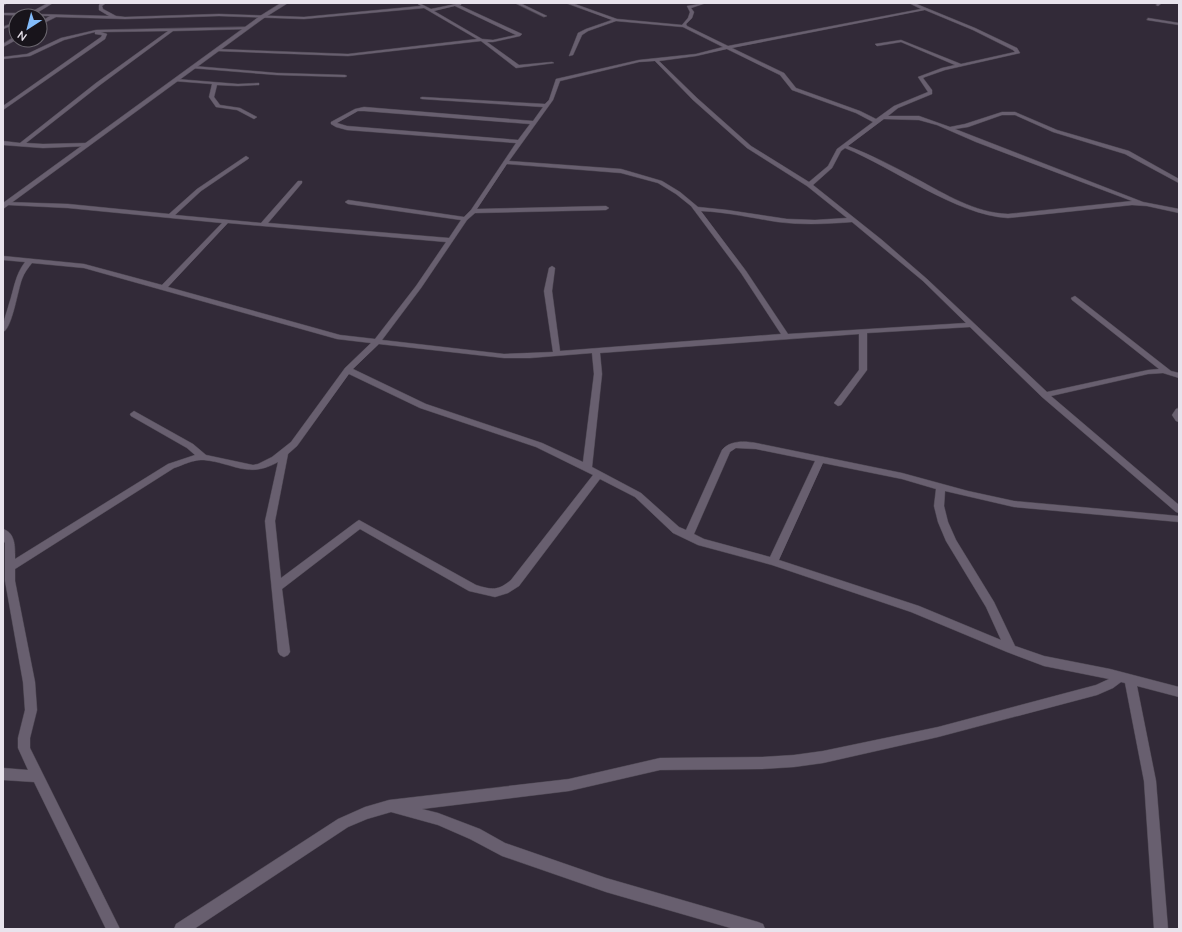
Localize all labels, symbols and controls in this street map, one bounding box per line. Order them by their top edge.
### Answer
north arrow [8,8,48,48]
text: N [15,28,30,44]

